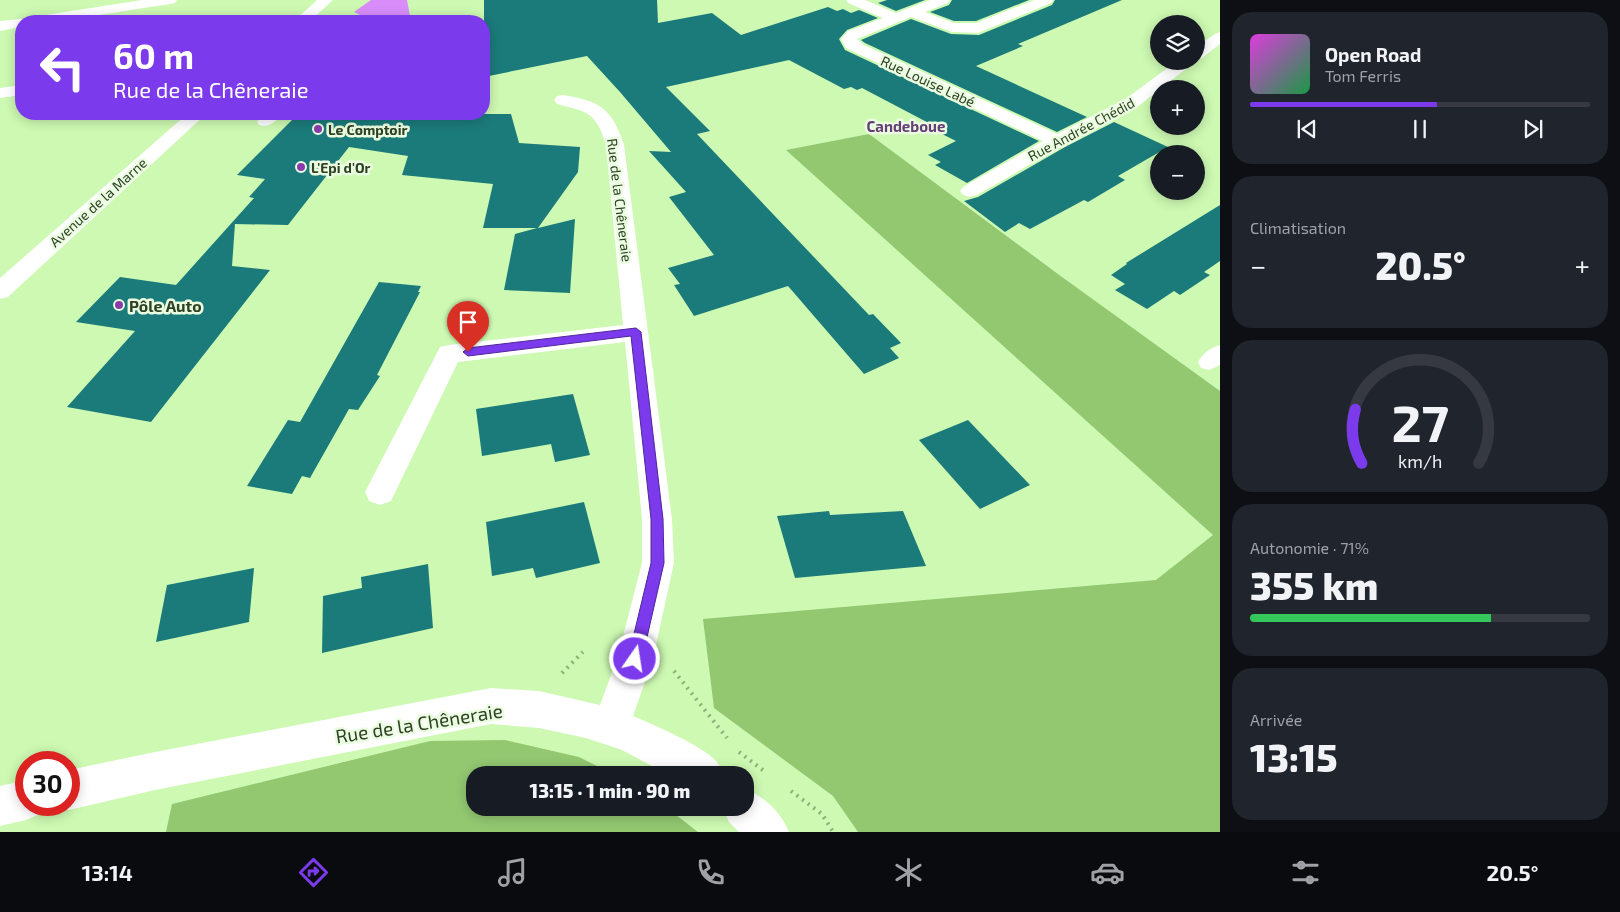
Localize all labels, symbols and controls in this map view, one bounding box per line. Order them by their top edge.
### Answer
map controls [1150,15,1205,200]
button: layers [1150,15,1205,70]
text: 60 m [113,34,194,76]
icon: left [30,35,95,100]
text: Open Road [1325,43,1421,66]
street label: Rue Louise Labé [878,52,978,110]
text: Tom Ferris [1325,66,1401,85]
text: Rue de la Chêneraie [113,76,309,102]
button: + [1150,80,1205,135]
street label: Rue Andrée Chédid [1025,94,1137,164]
icon: previous [1293,115,1321,143]
icon: pause [1406,115,1434,143]
icon: next [1519,115,1547,143]
district label: Candeboue [867,117,945,135]
place label: Le Comptoir [328,121,407,138]
marker: Le Comptoir [312,123,324,135]
street label: Rue de la Chêneraie [604,137,636,263]
button: − [1150,145,1205,200]
street label: Avenue de la Marne [46,154,150,250]
place label: L'Epi d'Or [311,159,371,176]
marker: L'Epi d'Or [295,161,307,173]
text: Climatisation [1250,218,1346,237]
text: 20.5° [1375,242,1466,288]
text: − [1250,248,1266,282]
text: + [1575,248,1590,282]
place label: Pôle Auto [129,296,202,315]
marker: Pôle Auto [113,299,125,311]
pin [447,301,489,352]
icon: arrive [454,308,482,336]
text: 27 [1391,390,1449,452]
text: km/h [1398,450,1442,472]
text: Autonomie · 71% [1250,538,1369,557]
text: 355 km [1250,562,1378,608]
position arrow [608,632,660,684]
street label: Rue de la Chêneraie [334,698,504,748]
text: Arrivée [1250,710,1302,729]
text: 13:15 [1250,734,1338,780]
speed limit sign: 30 [15,751,80,816]
text: 13:15 · 1 min · 90 m [530,779,690,802]
icon: directions [296,855,331,890]
icon: music [495,855,530,890]
icon: phone [693,855,728,890]
icon: climate [891,855,926,890]
icon: car [1090,855,1125,890]
icon: filters [1288,855,1323,890]
text: 13:14 [82,859,133,885]
text: 20.5° [1486,859,1538,885]

